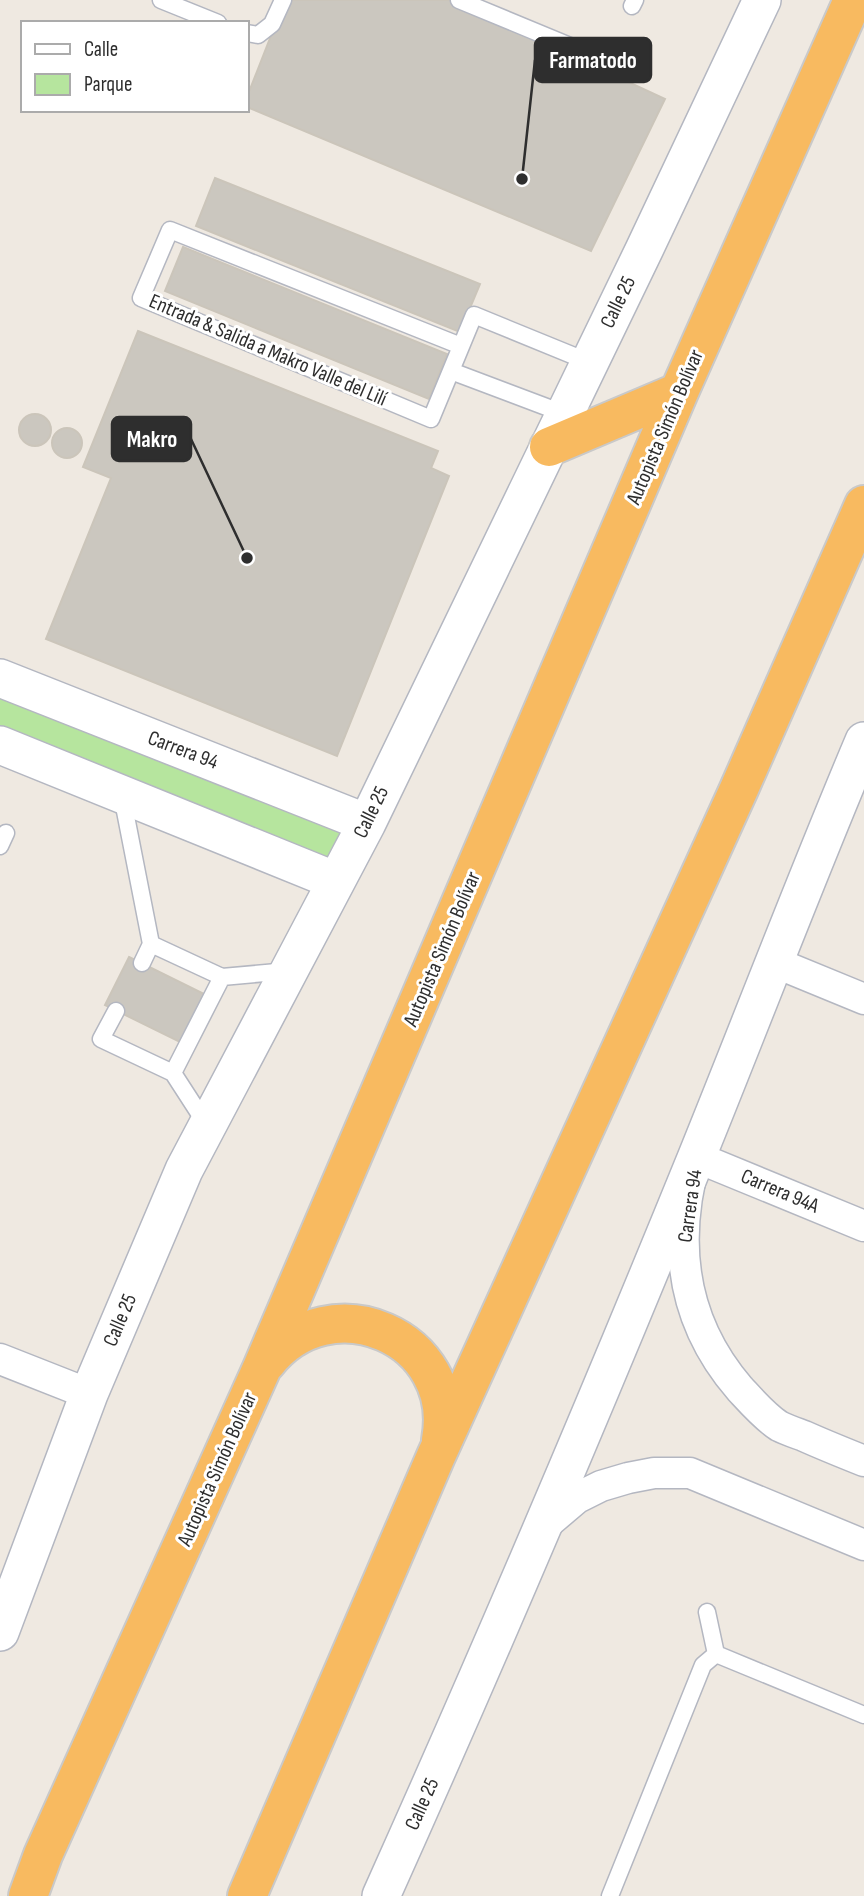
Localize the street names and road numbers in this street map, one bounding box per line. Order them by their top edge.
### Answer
street label: Calle 25 [595,272,641,332]
street label: Entrada & Salida a Makro Valle del Lilí [145,289,391,412]
street label: Autopista Simón Bolívar [621,346,709,509]
street label: Carrera 94 [144,725,222,775]
street label: Calle 25 [348,782,394,842]
street label: Autopista Simón Bolívar [398,868,486,1031]
street label: Carrera 94A [737,1163,824,1219]
street label: Carrera 94 [673,1168,708,1244]
street label: Calle 25 [98,1290,142,1350]
street label: Autopista Simón Bolívar [171,1388,262,1551]
street label: Calle 25 [399,1774,445,1834]

